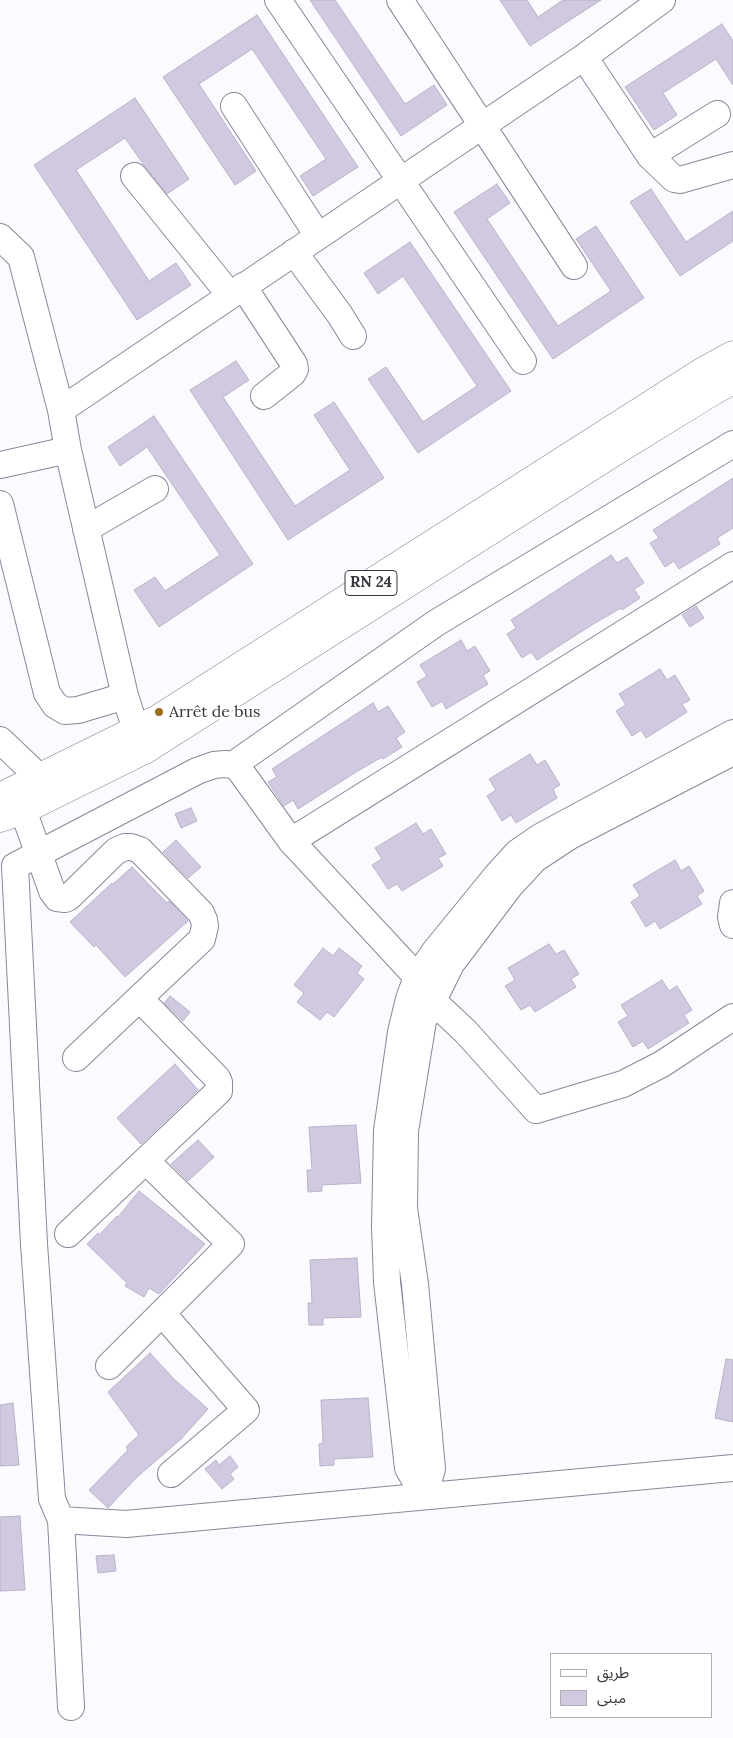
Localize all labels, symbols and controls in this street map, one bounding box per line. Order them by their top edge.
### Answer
road number: RN 24 [345,570,397,596]
place label: Arrêt de bus [169,702,260,722]
marker: Arrêt de bus [153,706,165,718]
legend [550,1653,713,1718]
text: طريق [597,1663,629,1682]
text: مبنى [597,1688,626,1707]

